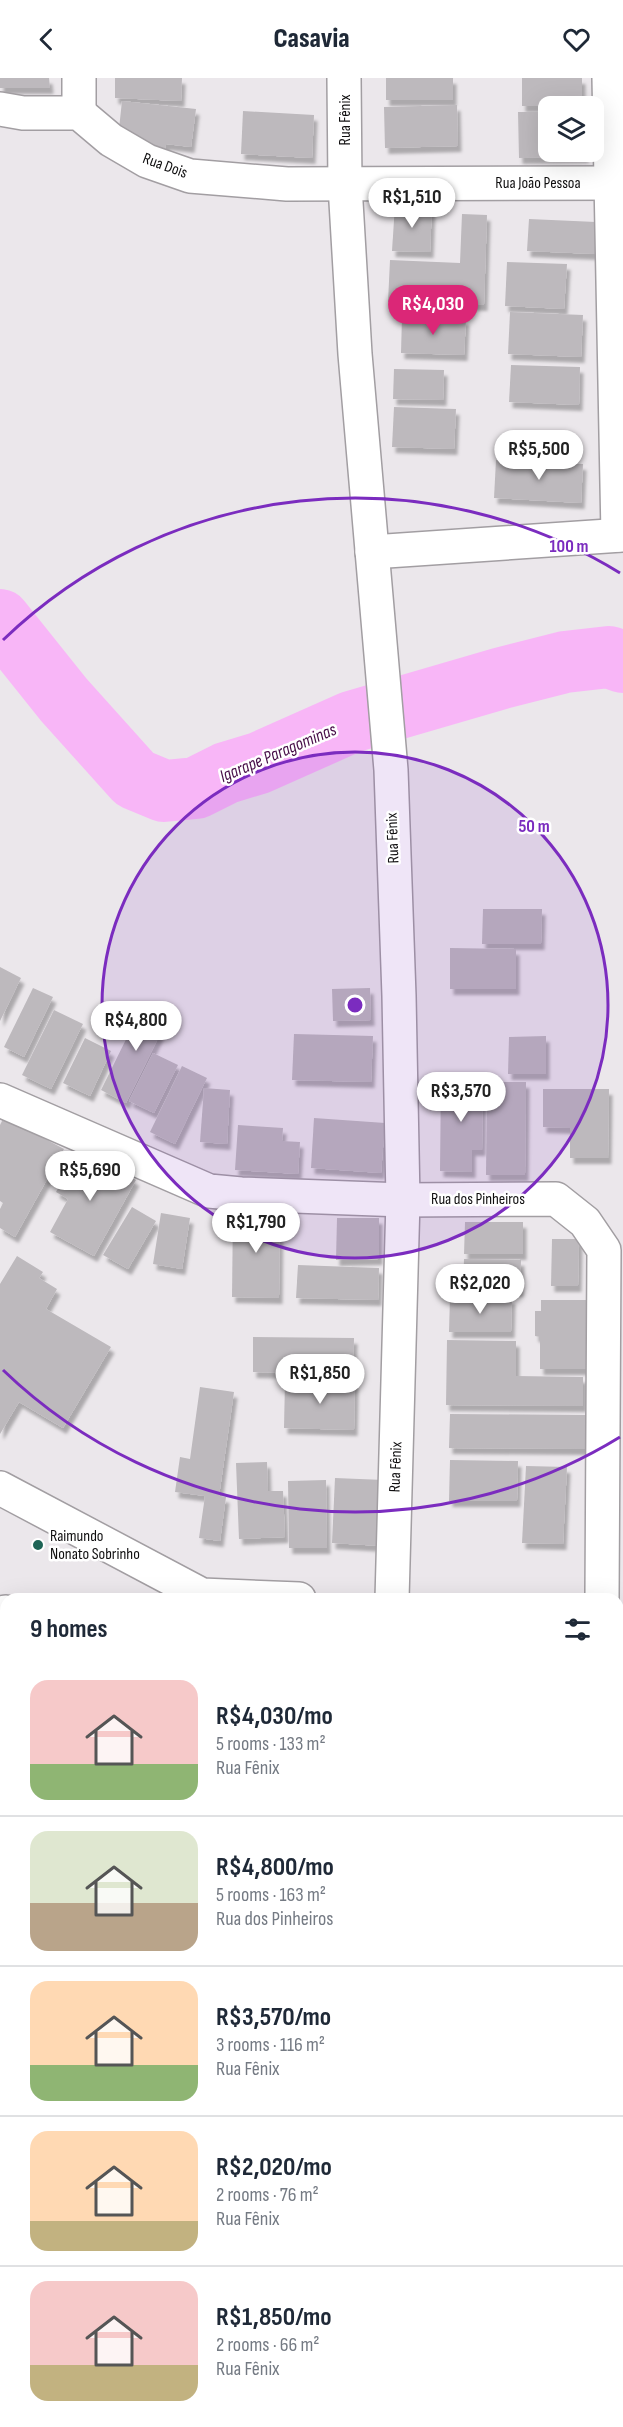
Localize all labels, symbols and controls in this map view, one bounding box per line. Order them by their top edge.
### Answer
icon: back [30,23,63,56]
text: Casavia [274,23,349,55]
icon: heart [560,23,593,56]
street label: Rua Fênix [336,95,355,145]
map controls [538,96,604,162]
button: layers [538,96,604,162]
street label: Rua Dois [140,149,190,183]
street label: Rua João Pessoa [495,174,581,193]
pin: R$1,510 [357,178,467,229]
text: R$1,510 [382,185,442,209]
pin: R$4,030 [378,285,488,336]
text: R$4,030 [402,292,464,316]
pin: R$5,500 [484,430,594,481]
text: R$5,500 [508,437,570,461]
text: 100 m [550,536,589,557]
water label: Igarape Paragominas [217,719,340,787]
street label: Rua Fênix [383,812,403,864]
text: 50 m [518,816,550,837]
centre of rings [345,995,365,1015]
pin: R$4,800 [81,1001,191,1052]
text: R$4,800 [105,1008,167,1032]
pin: R$3,570 [406,1072,516,1123]
text: R$3,570 [431,1079,491,1103]
pin: R$5,690 [35,1151,145,1202]
text: R$5,690 [59,1158,121,1182]
street label: Rua dos Pinheiros [431,1190,525,1209]
pin: R$1,790 [201,1203,311,1254]
text: R$1,790 [226,1210,286,1234]
pin: R$2,020 [425,1264,535,1315]
text: R$2,020 [449,1271,511,1295]
pin: R$1,850 [265,1354,375,1405]
text: R$1,850 [290,1361,350,1385]
street label: Rua Fênix [386,1441,406,1493]
place label: Raimundo Nonato Sobrinho [50,1527,140,1564]
marker: Raimundo Nonato Sobrinho [31,1538,45,1552]
icon: filters [561,1613,594,1646]
text: 9 homes [30,1614,108,1645]
text: R$4,030/mo [216,1701,333,1732]
icon: home [78,1704,150,1776]
text: 5 rooms · 133 m² [216,1732,326,1756]
text: Rua Fênix [216,1756,280,1780]
text: R$4,800/mo [216,1852,334,1883]
icon: home [78,1855,150,1927]
text: 5 rooms · 163 m² [216,1883,326,1907]
text: Rua dos Pinheiros [216,1907,333,1931]
text: R$3,570/mo [216,2002,331,2033]
icon: home [78,2005,150,2077]
text: 3 rooms · 116 m² [216,2033,325,2057]
text: Rua Fênix [216,2057,280,2081]
text: R$2,020/mo [216,2152,332,2183]
icon: home [78,2155,150,2227]
text: 2 rooms · 76 m² [216,2183,319,2207]
text: Rua Fênix [216,2207,280,2231]
text: R$1,850/mo [216,2302,332,2333]
icon: home [78,2305,150,2377]
text: 2 rooms · 66 m² [216,2333,320,2357]
text: Rua Fênix [216,2357,280,2381]

